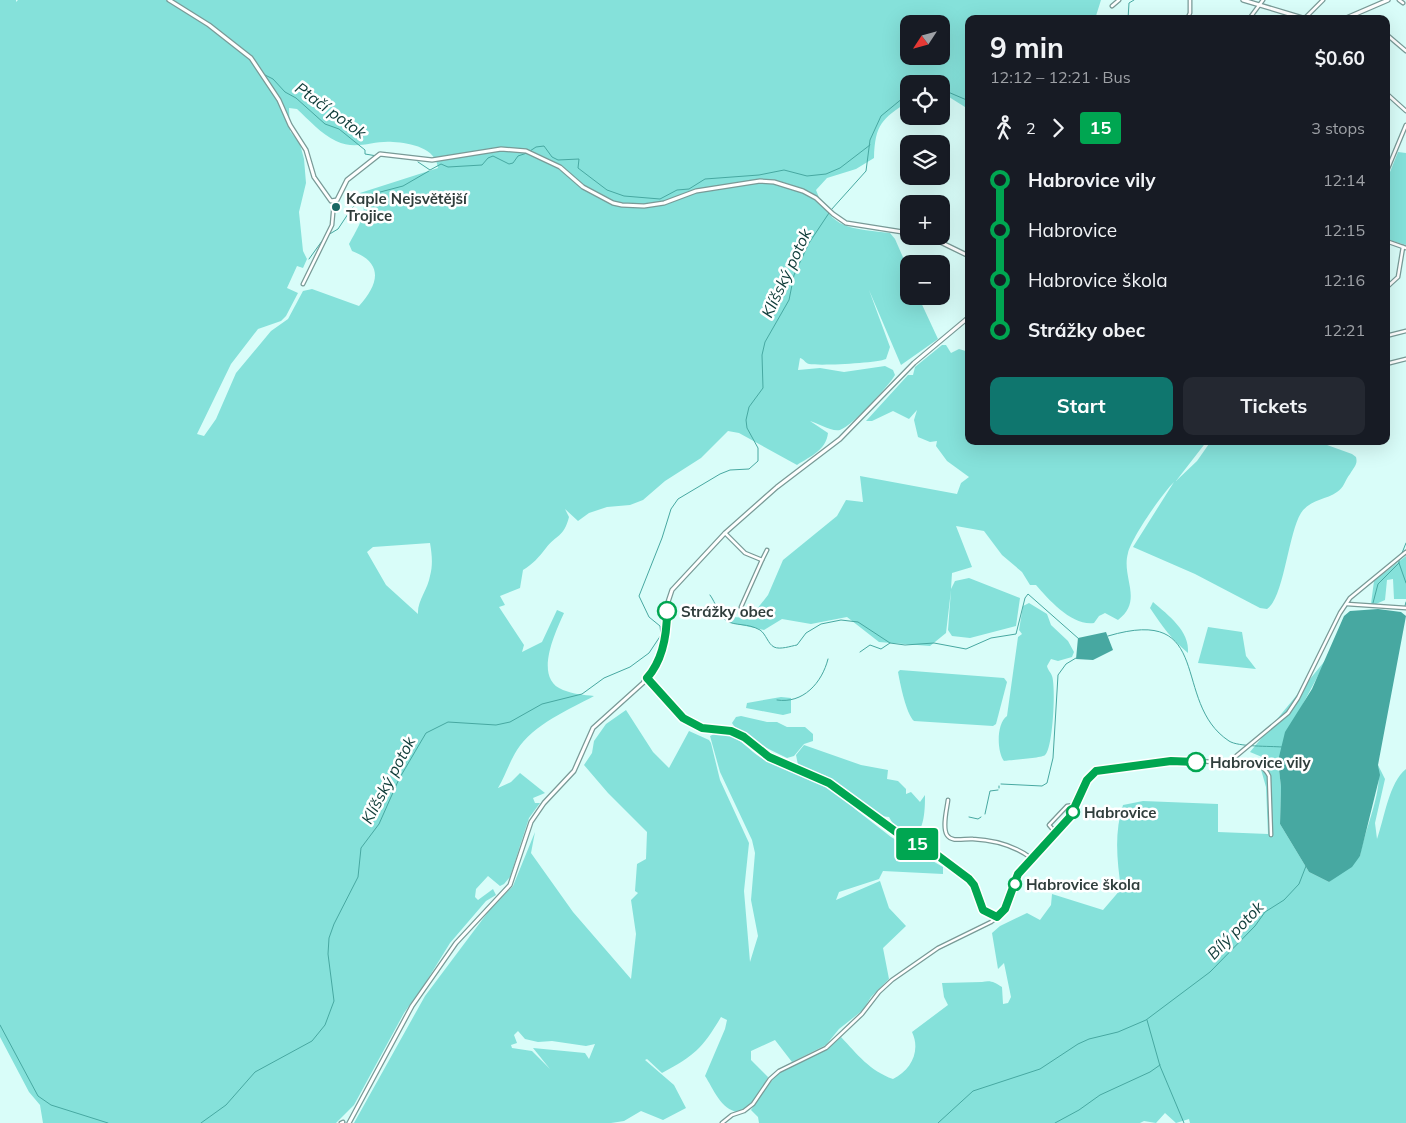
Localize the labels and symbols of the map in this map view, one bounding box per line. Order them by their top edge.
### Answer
north arrow [900,15,950,65]
water label: Ptačí potok [291,77,371,143]
place label: Kaple Nejsvětější Trojice [346,189,468,225]
marker: Kaple Nejsvětější Trojice [330,201,342,213]
water label: Klíšský potok [757,225,816,321]
marker: Strážky obec [657,601,677,621]
place label: Strážky obec [681,602,774,621]
water label: Klíšský potok [357,732,420,827]
marker: Habrovice vily [1186,752,1206,772]
place label: Habrovice vily [1210,753,1312,772]
place label: Habrovice [1084,803,1156,822]
marker: Habrovice [1066,805,1080,819]
line badge: 15 [894,828,940,860]
place label: Habrovice škola [1026,875,1140,894]
marker: Habrovice škola [1008,877,1022,891]
water label: Bílý potok [1202,896,1268,963]

